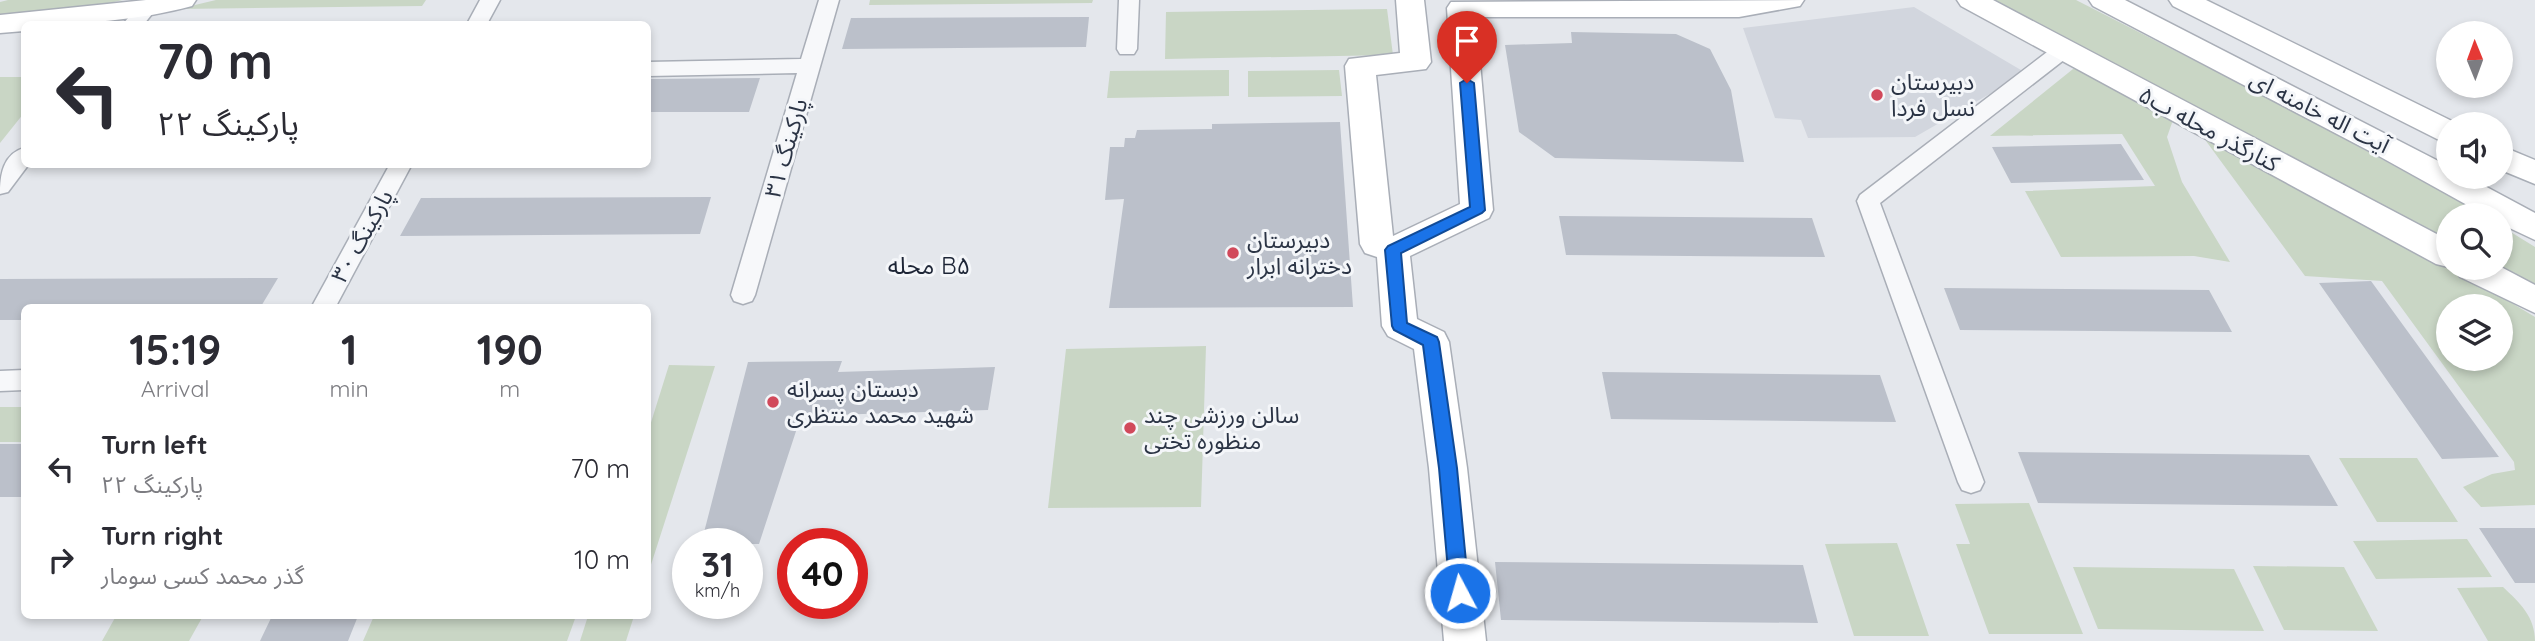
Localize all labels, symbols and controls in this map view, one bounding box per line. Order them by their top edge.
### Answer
pin [1437,11,1497,83]
north arrow [2436,21,2513,98]
map controls [2436,21,2513,371]
icon: arrive [1448,22,1486,60]
text: 70 m [157,30,273,91]
icon: left [42,49,133,140]
street label: آیت اله خامنه ای [2245,64,2396,160]
place label: دبیرستان نسل فردا [1891,67,1975,122]
street label: کنارگذر محله ب۵ [2134,79,2285,178]
marker: دبیرستان نسل فردا [1869,87,1885,103]
street label: پارکینگ ۳۱ [758,95,815,201]
text: پارکینگ ۲۲ [157,103,299,143]
button: sound [2436,112,2513,189]
street label: پارکینگ ۳۰ [324,184,400,288]
button: search [2436,203,2513,280]
place label: دبیرستان دخترانه ابرار [1246,225,1352,280]
marker: دبیرستان دخترانه ابرار [1225,245,1241,261]
district label: محله B۵ [888,250,970,280]
button: layers [2436,294,2513,371]
text: 15:19 [129,323,221,376]
text: 1 [341,323,357,376]
text: 190 [477,323,543,376]
text: Arrival [141,374,210,403]
text: min [329,374,369,403]
text: m [499,374,520,403]
place label: دبستان پسرانه شهید محمد منتظری [787,374,974,429]
marker: دبستان پسرانه شهید محمد منتظری [765,394,781,410]
place label: سالن ورزشی چند منظوره تختی [1144,400,1299,455]
marker: سالن ورزشی چند منظوره تختی [1122,420,1138,436]
text: Turn left [101,428,208,461]
icon: left [42,450,80,488]
text: 70 m [570,452,630,485]
text: پارکینگ ۲۲ [101,470,203,499]
text: Turn right [101,519,223,552]
speed limit sign: 40 [777,528,868,619]
icon: right [42,541,80,579]
text: 31 [701,542,734,586]
text: 10 m [574,543,630,576]
position arrow [1423,556,1497,630]
text: گذر محمد کسی سومار [101,561,304,590]
text: km/h [695,579,740,602]

